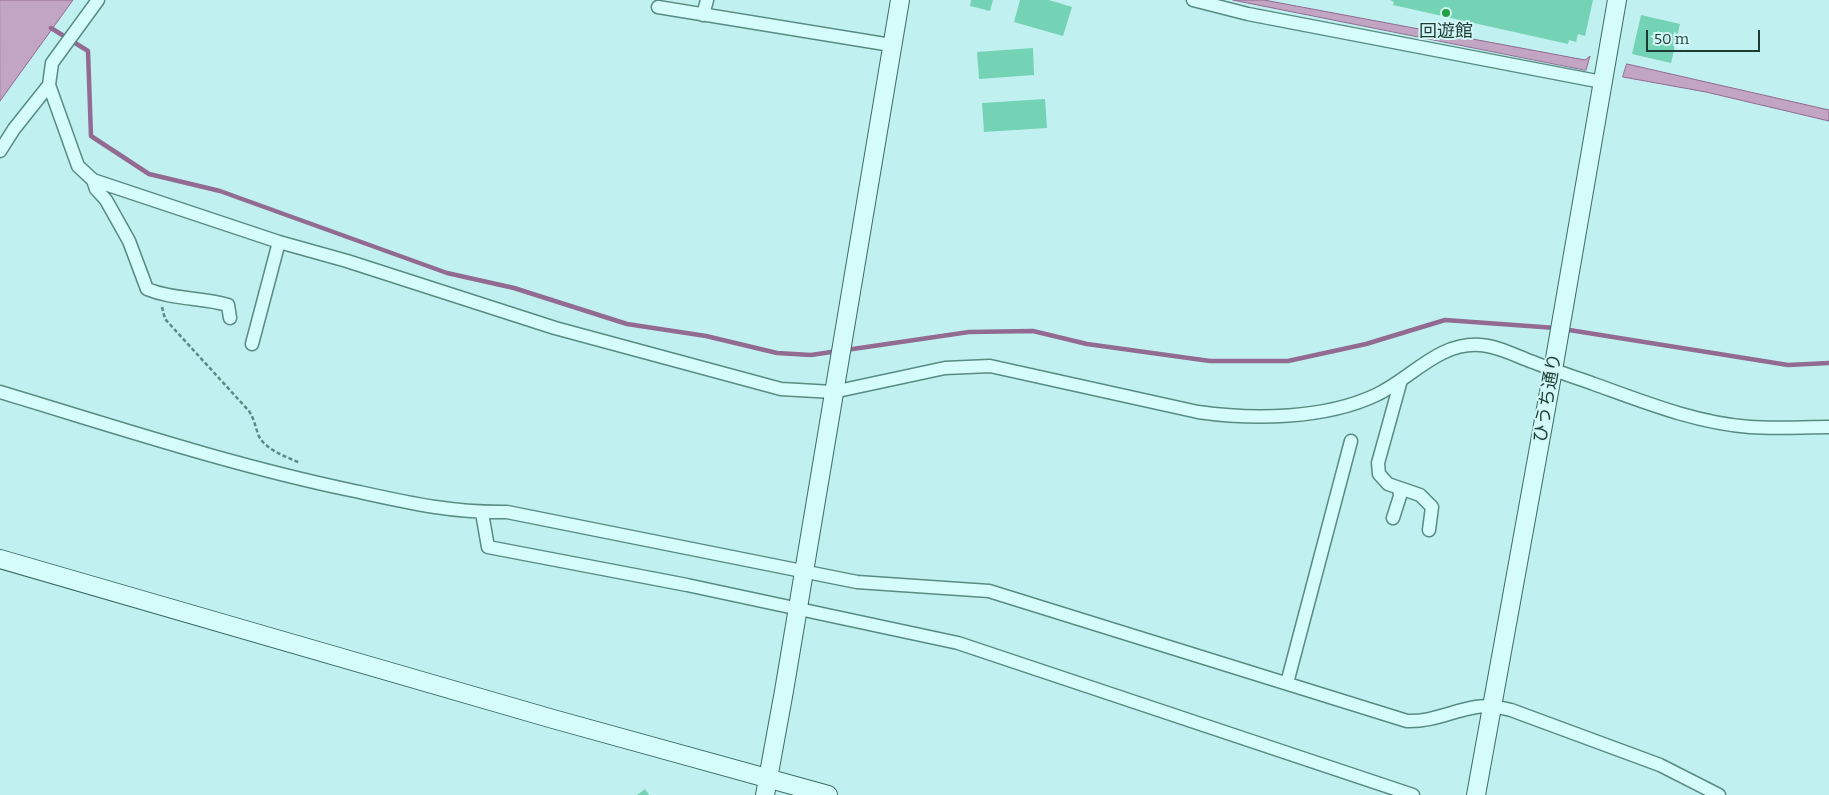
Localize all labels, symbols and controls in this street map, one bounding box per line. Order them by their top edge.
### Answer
marker: 回遊館 [1440,7,1452,19]
scale bar [1649,20,1763,52]
place label: 回遊館 [1419,21,1473,43]
text: 50 m [1654,30,1689,48]
street label: ひうち通り [1530,352,1566,444]

